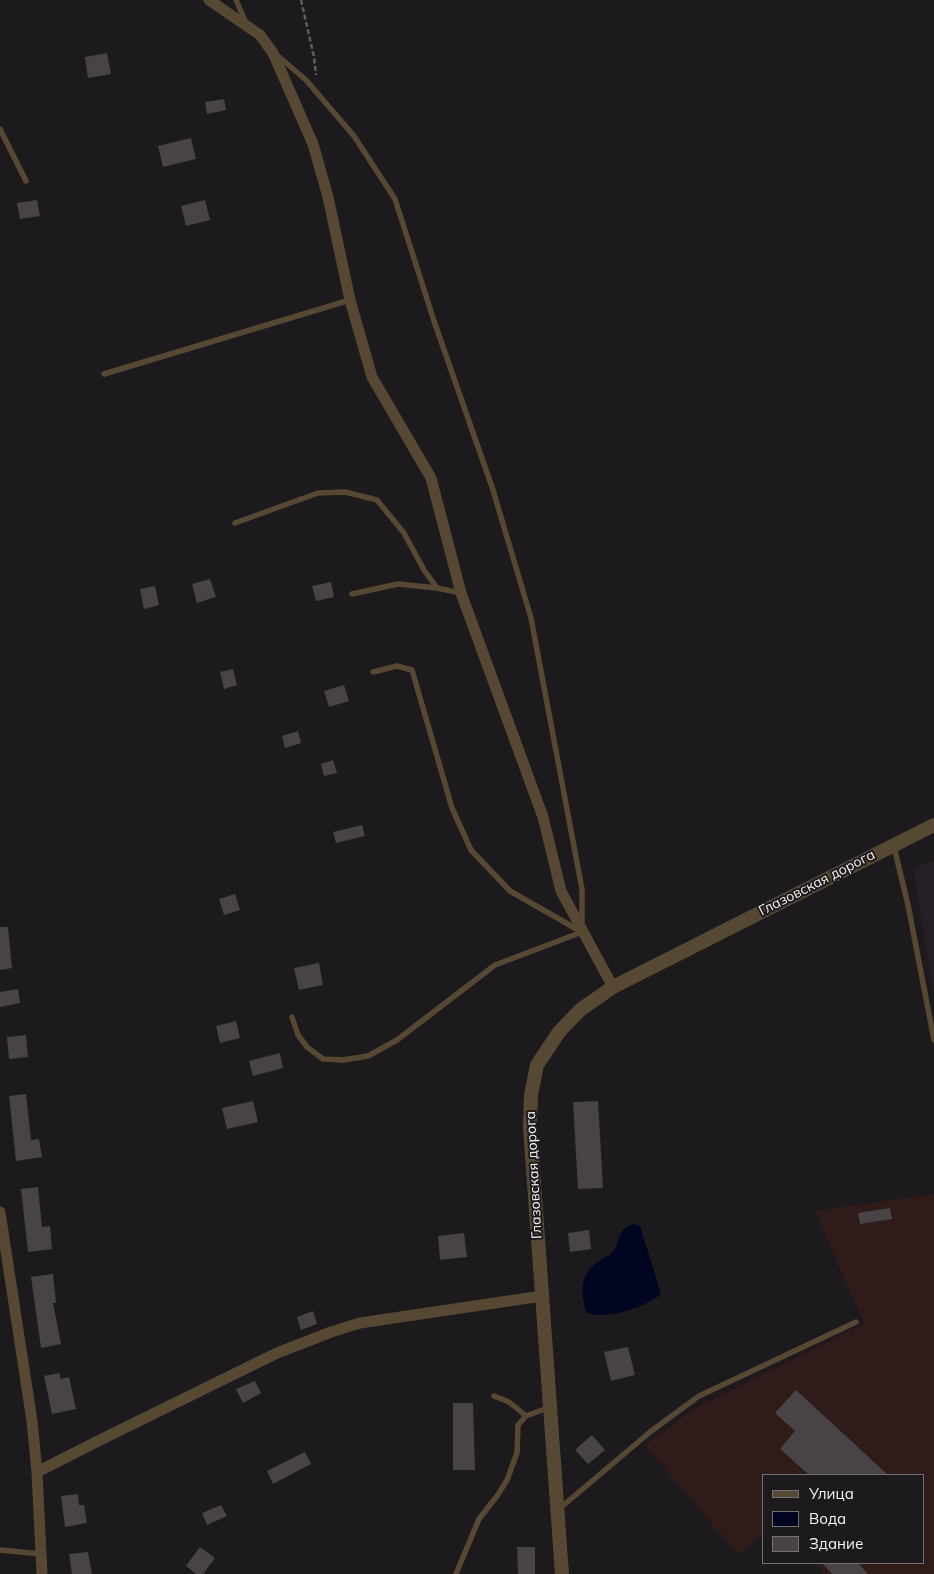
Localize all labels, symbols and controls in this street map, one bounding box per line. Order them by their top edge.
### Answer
street label: Глазовская дорога [756,846,878,920]
street label: Глазовская дорога [522,1111,546,1239]
legend [762,1474,924,1564]
text: Улица [809,1484,854,1503]
text: Вода [809,1509,846,1528]
text: Здание [809,1534,863,1553]

